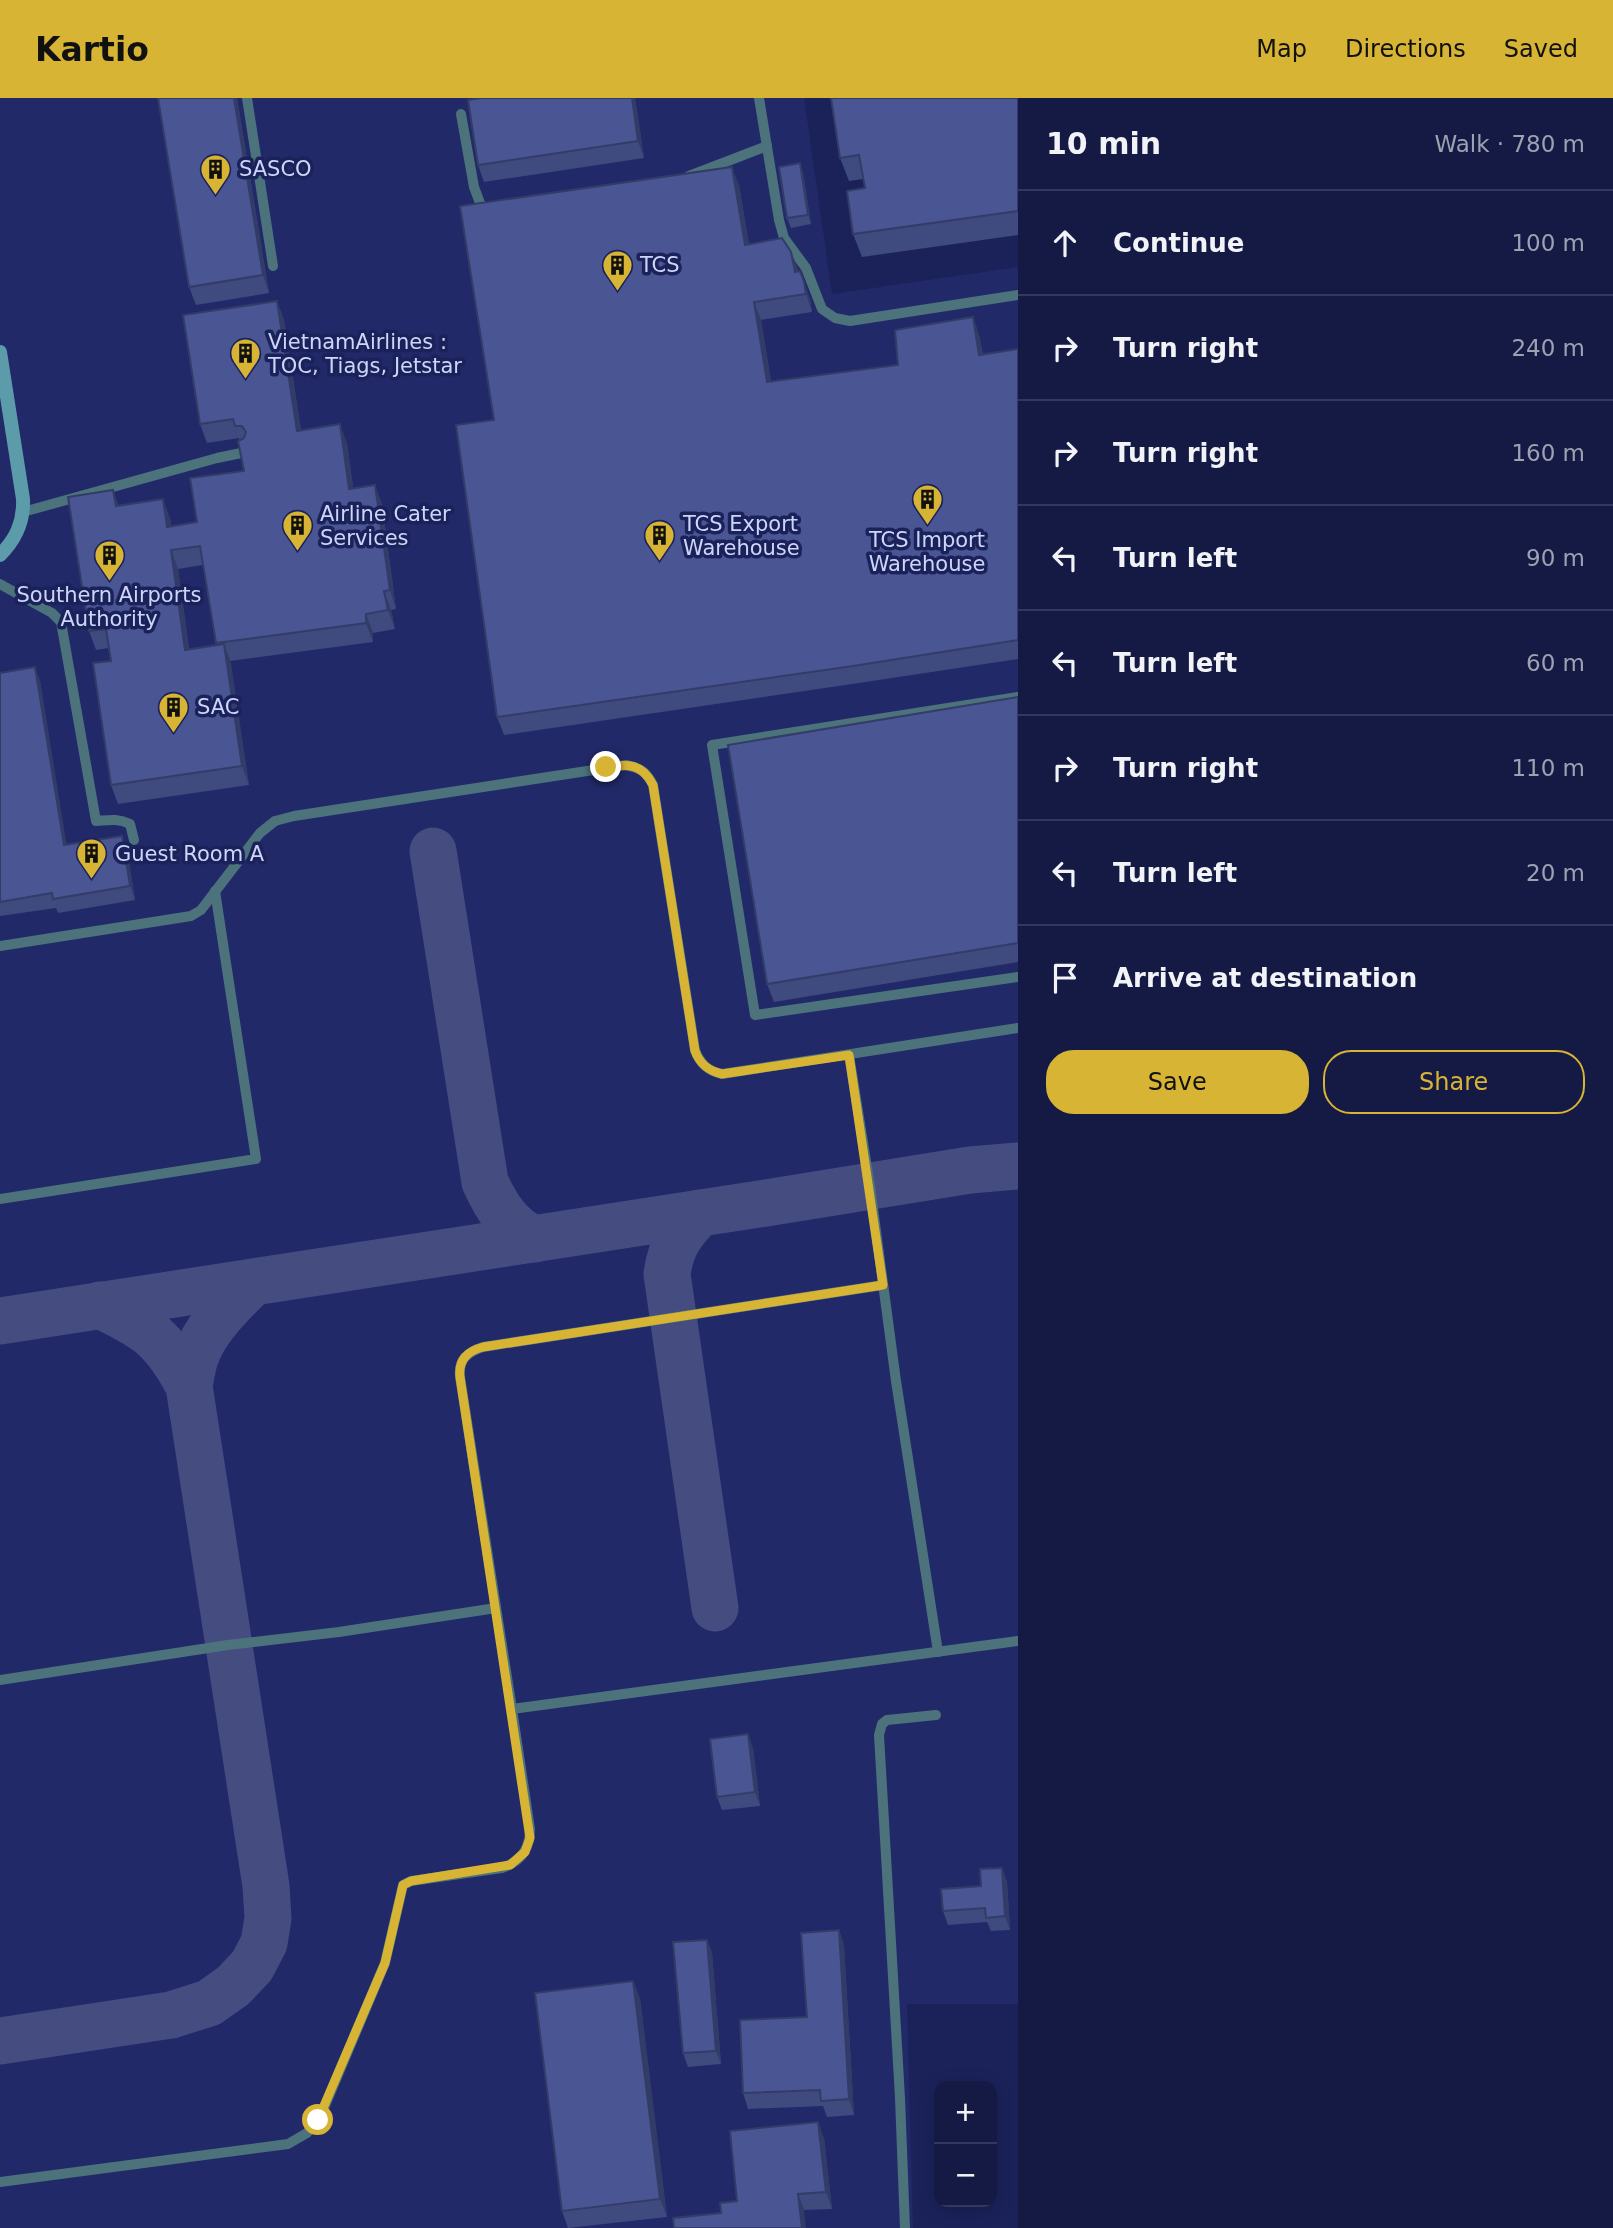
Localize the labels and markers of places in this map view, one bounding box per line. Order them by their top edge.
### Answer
building icon: SASCO [199,152,233,196]
place label: SASCO [239,157,312,181]
building icon: TCS [600,248,634,292]
place label: TCS [639,253,680,277]
place label: VietnamAirlines : TOC, Tiags, Jetstar [267,330,462,378]
building icon: VietnamAirlines : TOC, Tiags, Jetstar [228,337,262,381]
building icon: TCS Import Warehouse [910,483,944,527]
place label: Airline Cater Services [320,502,451,550]
building icon: Airline Cater Services [280,509,314,553]
place label: TCS Export Warehouse [682,512,800,560]
building icon: TCS Export Warehouse [643,519,677,563]
place label: TCS Import Warehouse [868,528,985,576]
building icon: Southern Airports Authority [92,538,126,582]
place label: Southern Airports Authority [16,583,202,631]
building icon: SAC [157,690,191,734]
place label: SAC [197,695,239,719]
building icon: Guest Room A [75,837,109,881]
place label: Guest Room A [115,842,265,866]

